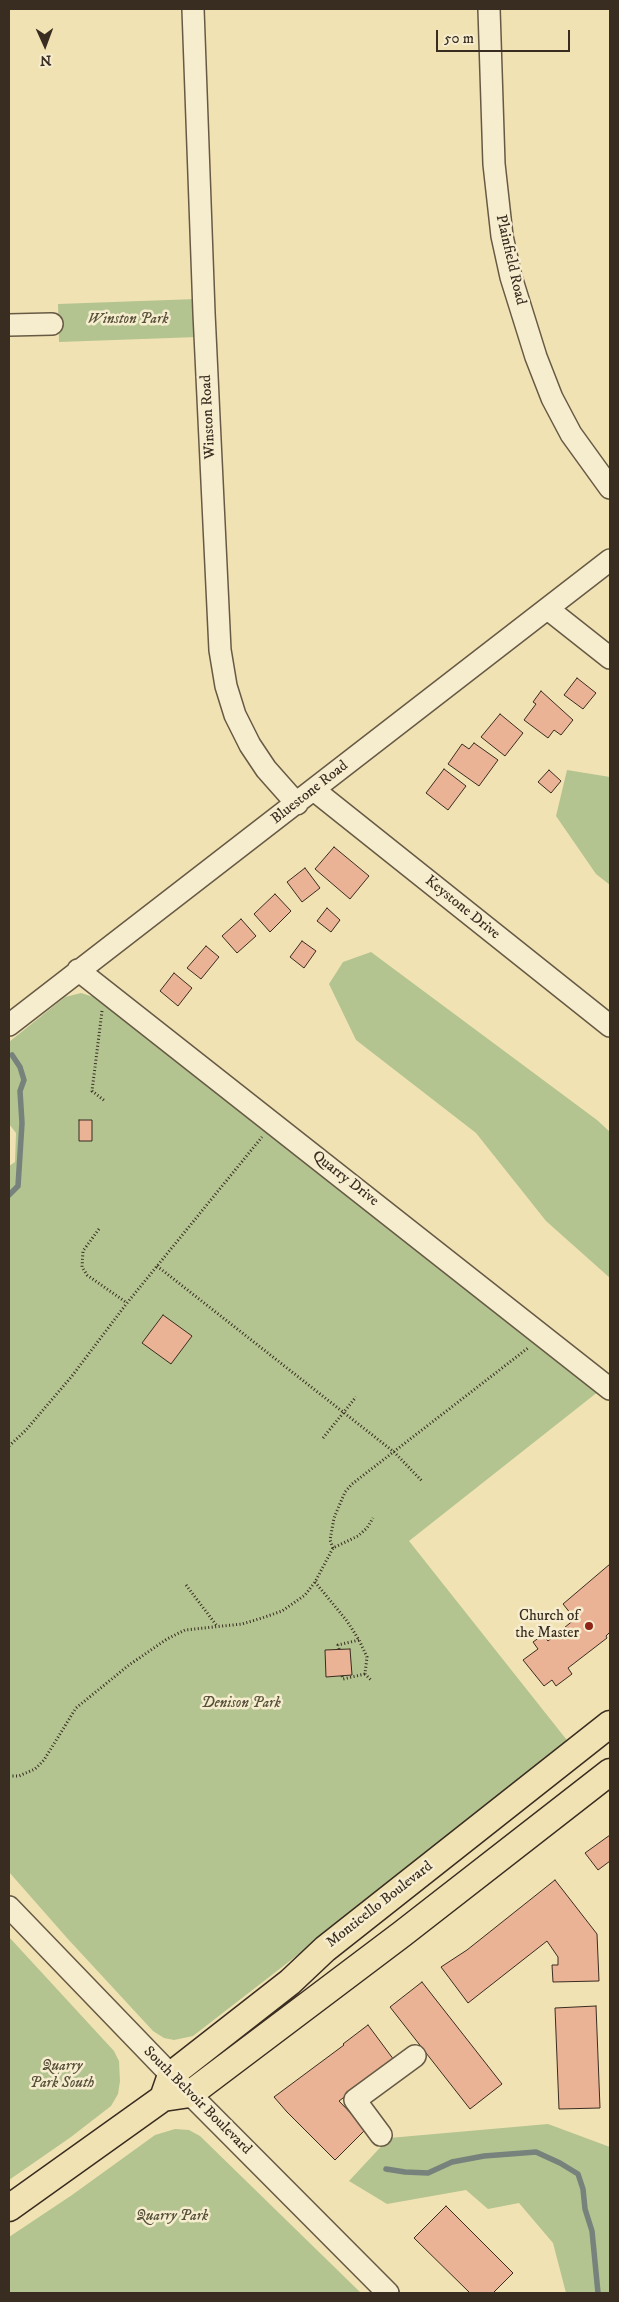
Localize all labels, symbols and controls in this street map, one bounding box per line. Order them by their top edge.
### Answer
north arrow [20,20,70,70]
scale bar [439,20,573,52]
text: 50 m [444,29,474,48]
text: N [39,51,52,69]
street label: Plainfield Road [491,213,529,307]
park label: Winston Park [87,311,169,329]
street label: Winston Road [198,374,220,460]
street label: Bluestone Road [268,757,352,829]
street label: Keystone Drive [421,872,503,944]
street label: Quarry Drive [308,1147,382,1211]
place label: Church of the Master [515,1608,579,1643]
marker: Church of the Master [583,1620,595,1632]
park label: Denison Park [201,1695,281,1713]
street label: Monticello Boulevard [323,1858,437,1952]
street label: South Belvoir Boulevard [139,2043,255,2159]
park label: Quarry Park South [30,2058,94,2093]
park label: Quarry Park [136,2208,208,2226]

